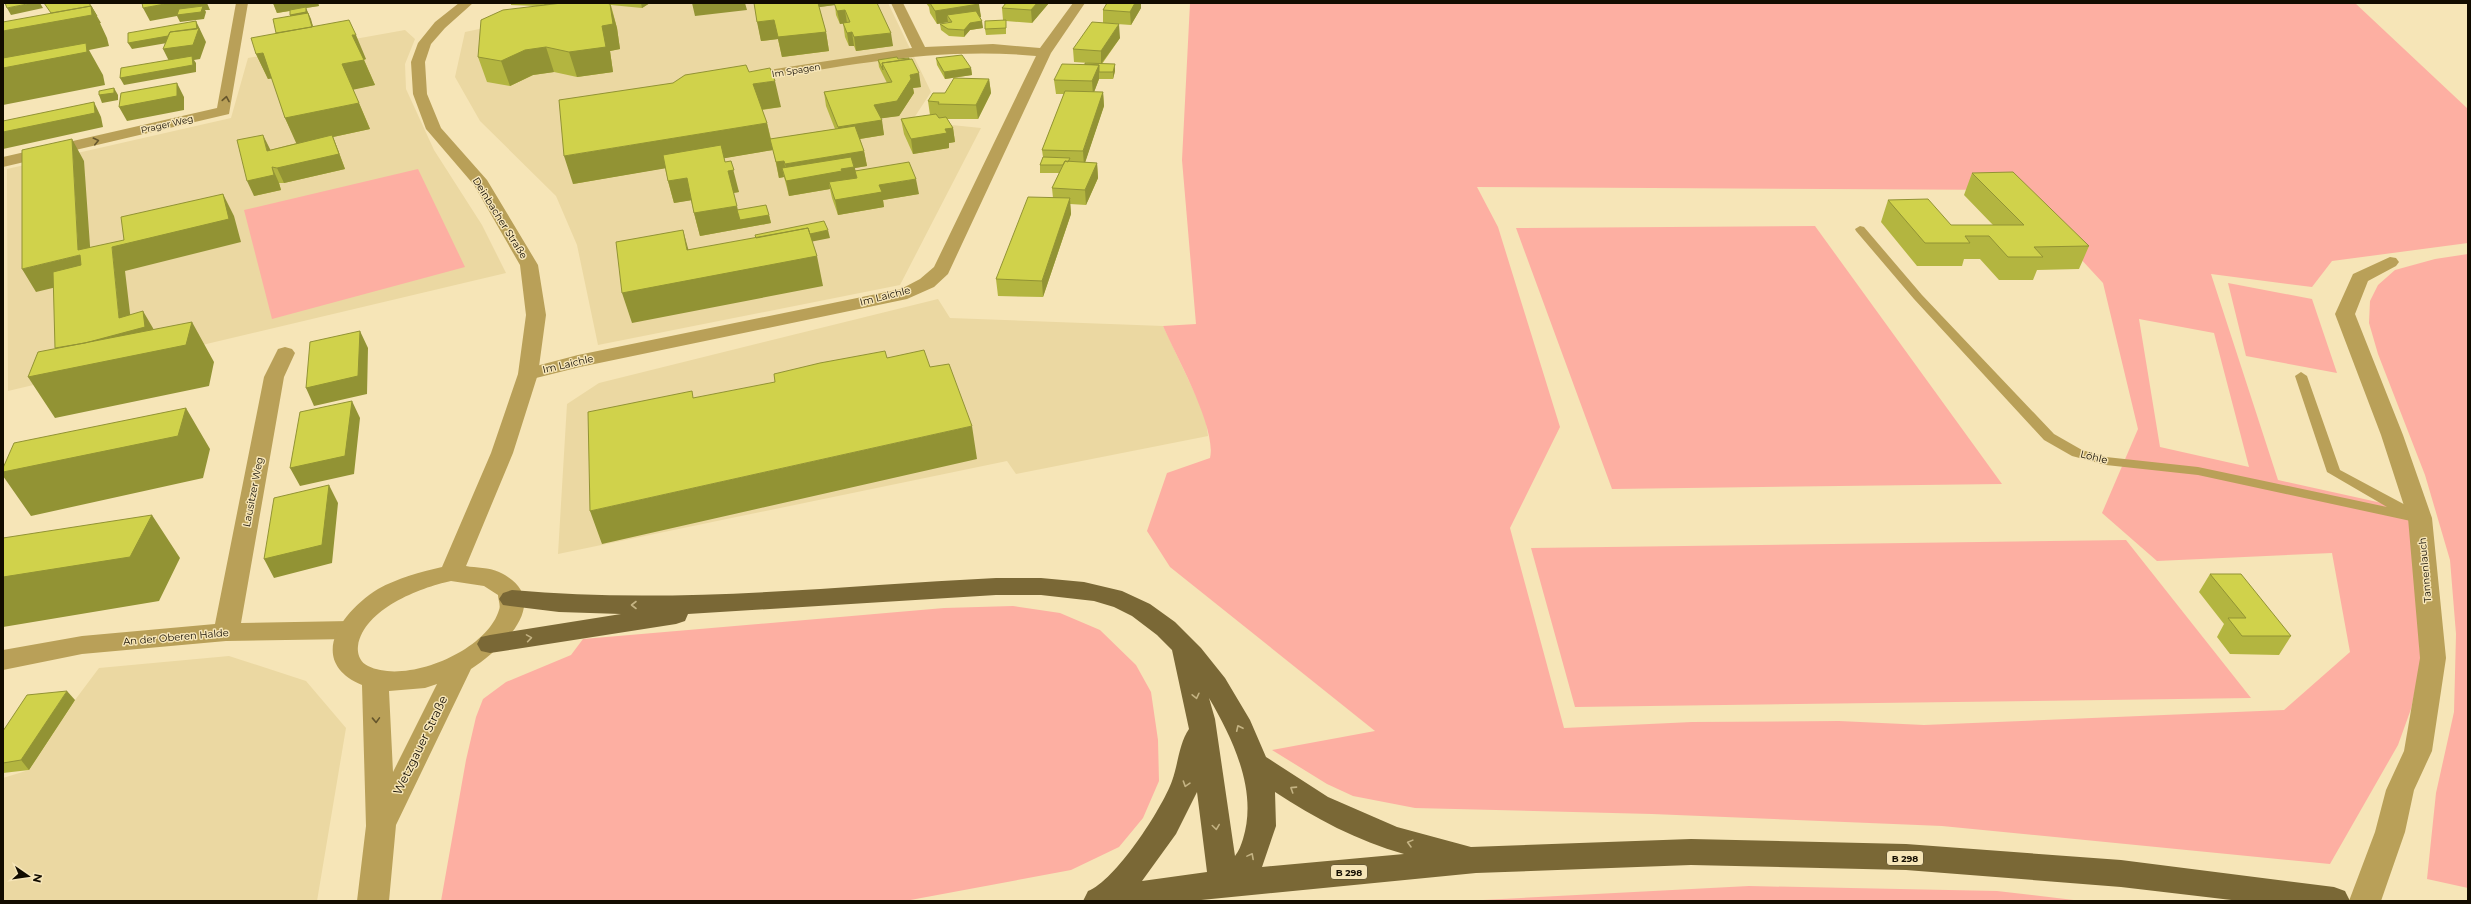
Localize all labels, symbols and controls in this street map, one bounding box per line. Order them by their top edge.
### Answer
street label: Im Spagen [771,61,821,79]
one-way arrow [222,96,230,103]
street label: Prager Weg [140,113,194,135]
one-way arrow [92,137,99,145]
street label: Deinbacher Straße [470,175,530,261]
street label: Im Laichle [858,283,912,309]
street label: Im Laichle [541,352,595,376]
street label: Löhle [2079,447,2109,467]
street label: Lausitzer Weg [240,456,266,528]
street label: Tannenlauch [2416,537,2434,603]
one-way arrow [631,601,637,609]
street label: An der Oberen Halde [123,626,229,648]
one-way arrow [526,635,532,643]
street label: Wetzgauer Straße [390,693,450,797]
one-way arrow [1191,693,1199,699]
one-way arrow [372,717,381,723]
one-way arrow [1236,725,1244,733]
one-way arrow [1182,781,1191,788]
one-way arrow [1290,787,1297,794]
one-way arrow [1211,824,1220,830]
one-way arrow [1407,839,1414,848]
road number: B 298 [1887,851,1923,865]
one-way arrow [1246,853,1254,860]
north arrow [8,856,48,896]
road number: B 298 [1331,865,1367,879]
text: N [30,872,46,884]

